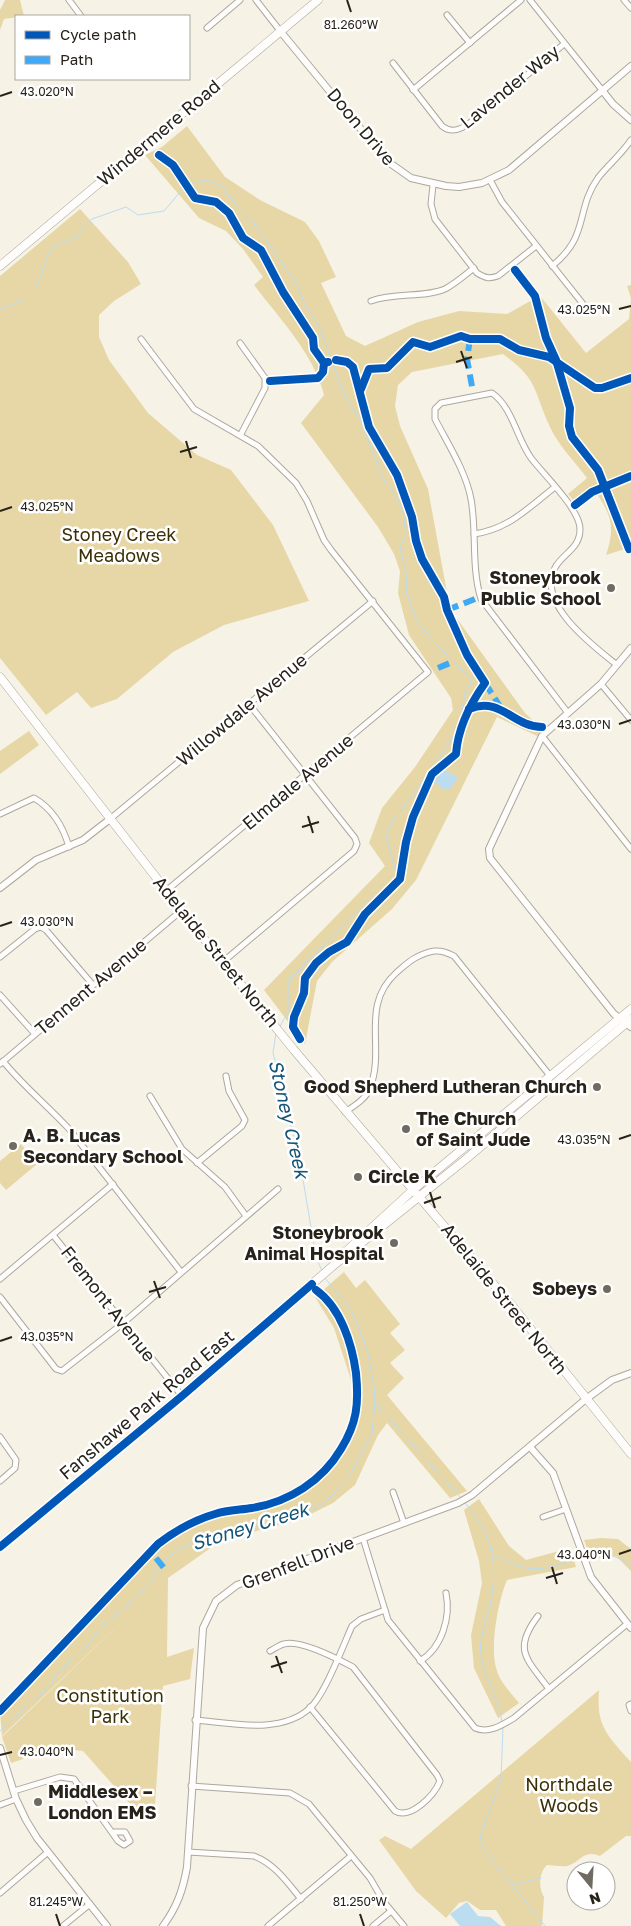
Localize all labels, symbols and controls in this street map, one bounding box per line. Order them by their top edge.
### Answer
legend [15,15,190,80]
text: 81.260°W [324,17,379,32]
text: Cycle path [60,25,136,43]
street label: Lavender Way [455,40,563,133]
text: Path [60,50,93,68]
street label: Windermere Road [92,74,224,190]
street label: Doon Drive [323,83,401,170]
text: 43.020°N [20,84,74,99]
text: 43.025°N [557,302,611,317]
text: 43.025°N [20,499,74,514]
park label: Stoney Creek Meadows [61,523,177,566]
place label: Stoneybrook Public School [480,566,602,609]
marker: Stoneybrook Public School [605,582,617,594]
street label: Willowdale Avenue [172,648,311,770]
text: 43.030°N [557,717,611,732]
street label: Elmdale Avenue [237,728,357,834]
street label: Adelaide Street North [149,871,285,1031]
text: 43.030°N [20,914,74,929]
street label: Tennent Avenue [30,933,151,1039]
water label: Stoney Creek [265,1057,315,1183]
place label: Good Shepherd Lutheran Church [304,1075,587,1097]
marker: Good Shepherd Lutheran Church [591,1081,603,1093]
place label: The Church of Saint Jude [416,1107,531,1150]
marker: The Church of Saint Jude [400,1123,412,1135]
place label: A. B. Lucas Secondary School [23,1124,183,1167]
text: 43.035°N [557,1132,611,1147]
marker: A. B. Lucas Secondary School [7,1140,19,1152]
place label: Circle K [368,1165,437,1187]
marker: Circle K [352,1171,364,1183]
street label: Adelaide Street North [437,1218,573,1378]
place label: Stoneybrook Animal Hospital [244,1221,385,1264]
marker: Stoneybrook Animal Hospital [388,1237,400,1249]
street label: Fremont Avenue [57,1241,161,1366]
place label: Sobeys [532,1277,597,1299]
marker: Sobeys [601,1283,613,1295]
street label: Fanshawe Park Road East [55,1325,238,1484]
text: 43.035°N [20,1329,74,1344]
water label: Stoney Creek [188,1496,313,1554]
street label: Grenfell Drive [238,1531,357,1594]
text: 43.040°N [557,1547,611,1562]
park label: Constitution Park [56,1684,164,1727]
text: 43.040°N [20,1744,74,1759]
park label: Northdale Woods [525,1773,613,1816]
place label: Middlesex – London EMS [48,1780,157,1823]
marker: Middlesex – London EMS [32,1796,44,1808]
north arrow [566,1861,616,1911]
text: N [587,1889,603,1909]
text: 81.245°W [29,1894,84,1909]
text: 81.250°W [333,1894,388,1909]

